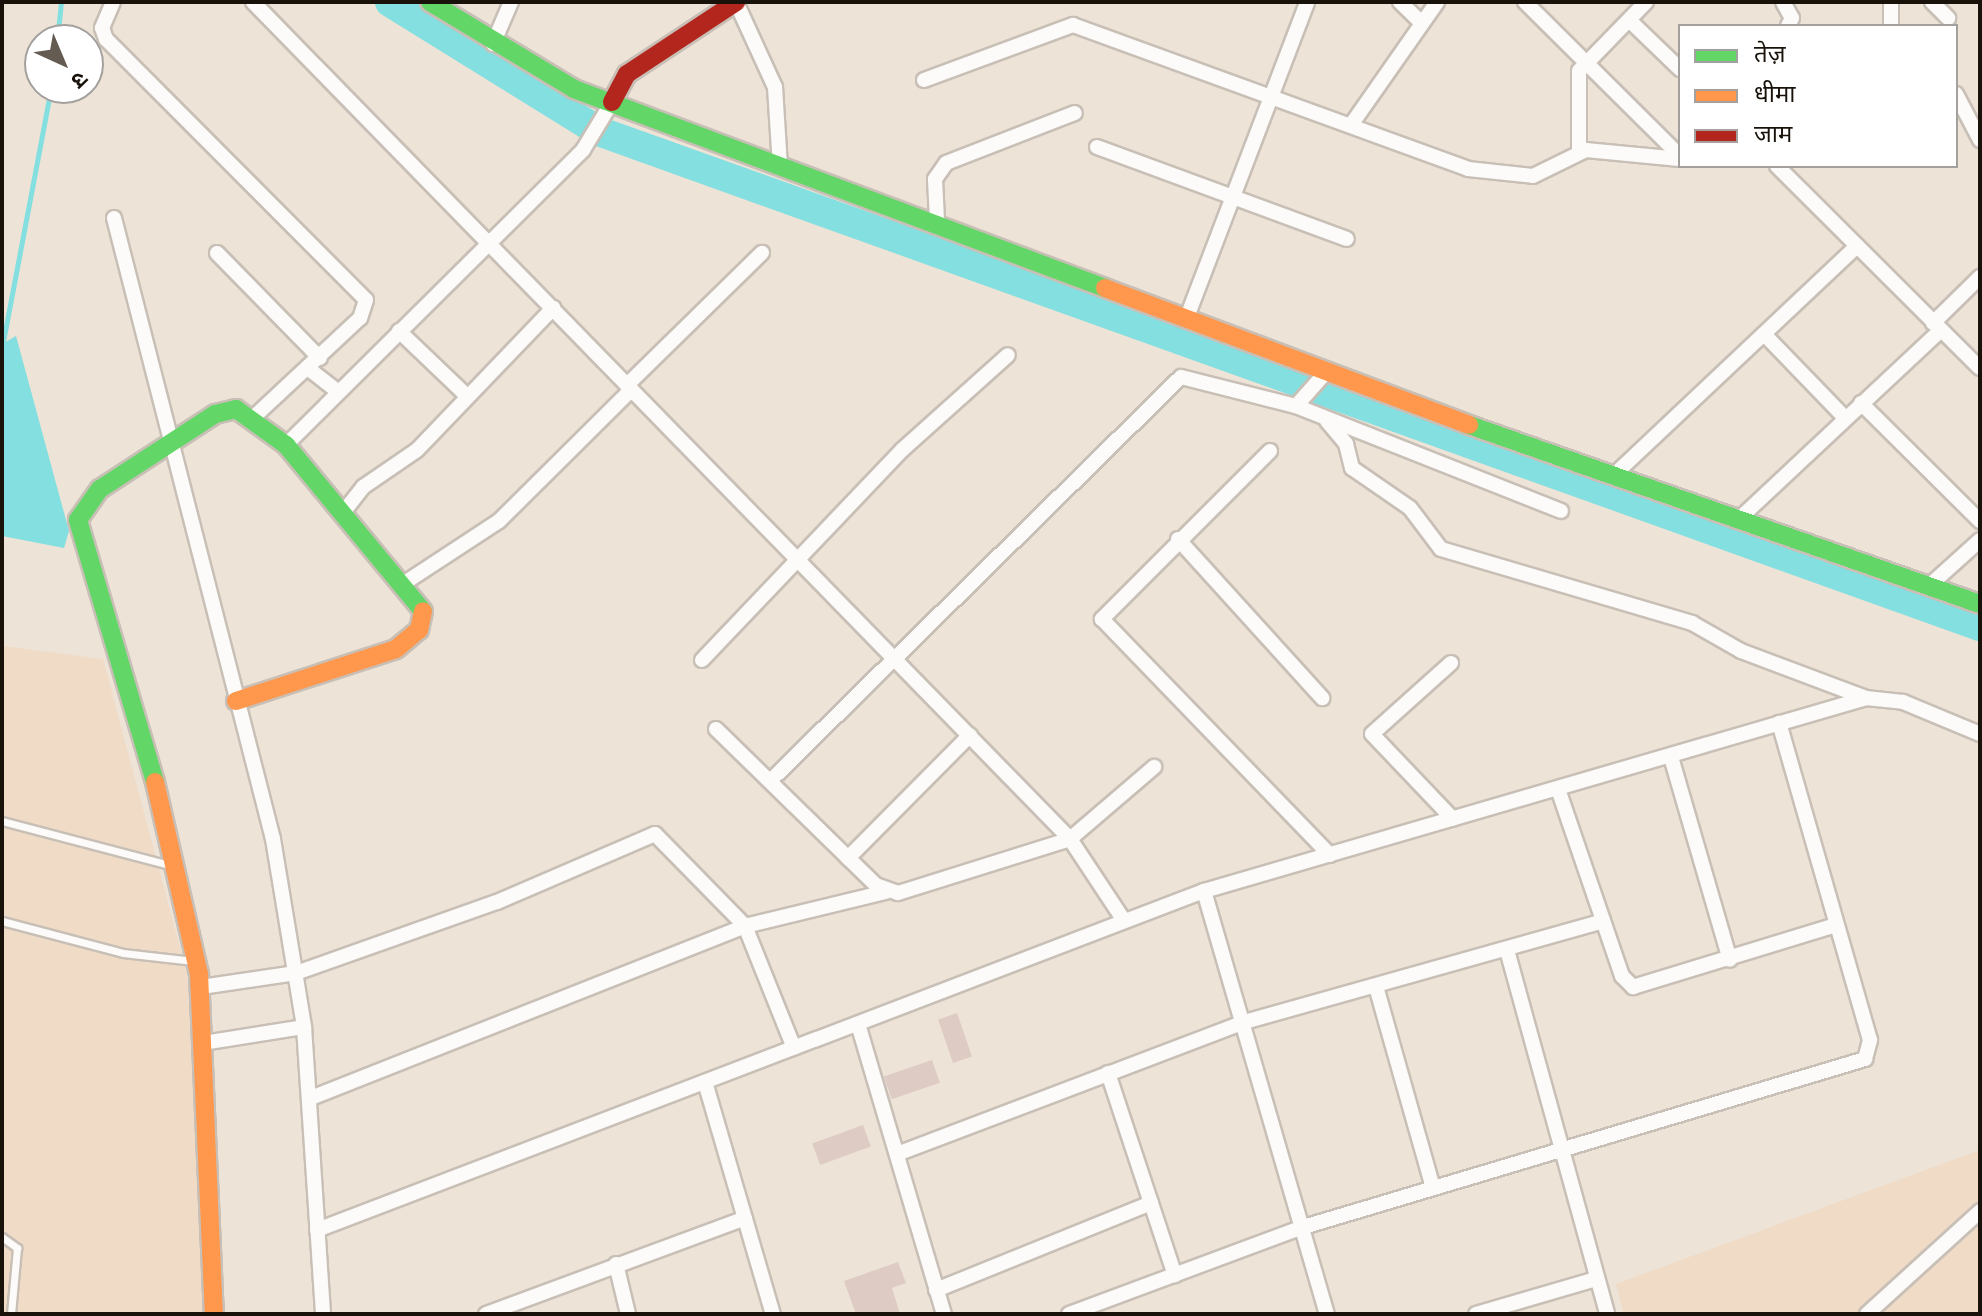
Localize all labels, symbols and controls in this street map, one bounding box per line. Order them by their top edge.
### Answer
north arrow [24,24,104,104]
legend [1678,24,1958,168]
text: तेज़ [1754,40,1786,68]
text: उ [66,66,94,94]
text: धीमा [1754,80,1796,108]
text: जाम [1754,120,1792,148]

